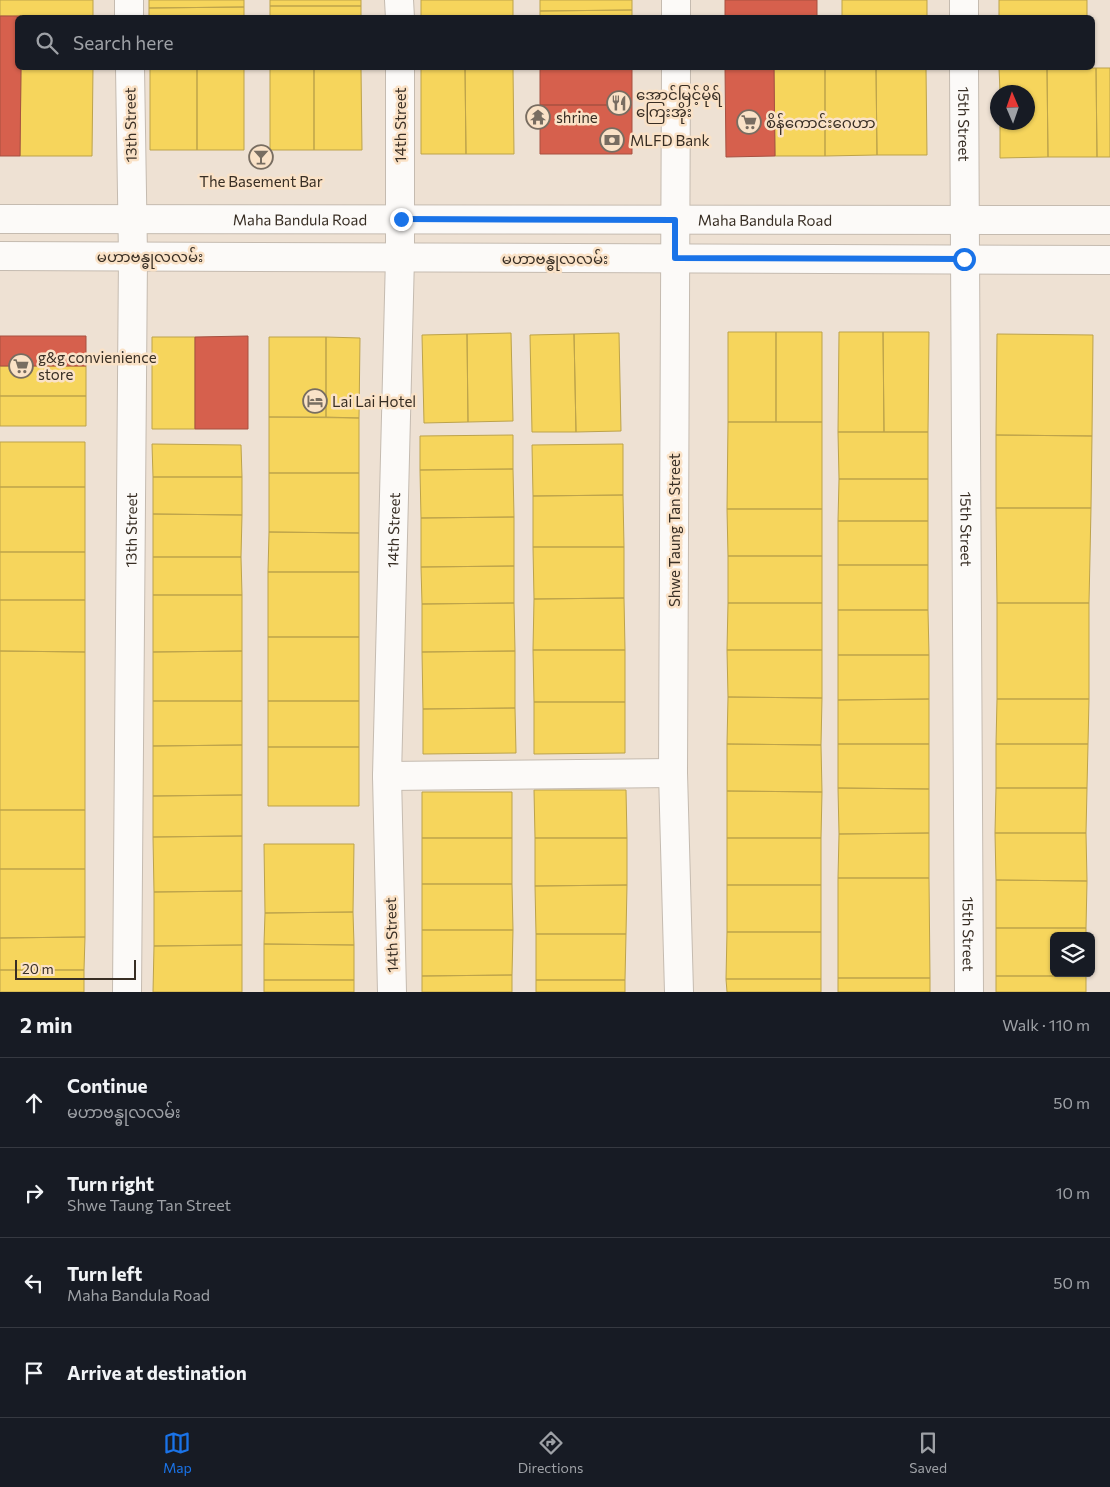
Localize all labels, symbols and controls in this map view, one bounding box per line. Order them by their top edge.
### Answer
search box [15,15,1095,70]
icon: search [33,29,61,57]
text: Search here [73,31,173,54]
place label: အောင်မြင့်မိုရ် ကြေးအိုး [636,85,722,124]
north arrow [990,85,1035,130]
street label: 15th Street [955,86,974,162]
street label: 13th Street [120,87,140,163]
street label: 14th Street [391,87,409,163]
restaurant icon: အောင်မြင့်မိုရ် ကြေးအိုး [606,90,632,116]
temple icon: shrine [525,104,551,130]
place label: shrine [556,108,598,126]
supermarket icon: စိန်ကောင်းဂေဟာ [736,109,762,135]
place label: စိန်ကောင်းဂေဟာ [766,113,876,135]
bank icon: MLFD Bank [599,127,625,153]
place label: MLFD Bank [630,131,710,149]
bar icon: The Basement Bar [248,144,274,170]
place label: The Basement Bar [199,172,323,190]
route end [390,208,413,231]
street label: Maha Bandula Road [233,210,367,228]
street label: Maha Bandula Road [698,211,832,229]
street label: မဟာဗန္ဓုလလမ်း [97,247,203,269]
route start [953,248,976,271]
street label: မဟာဗန္ဓုလလမ်း [502,249,608,271]
place label: g&g convienience store [38,348,157,383]
supermarket icon: g&g convienience store [8,353,34,379]
hotel icon: Lai Lai Hotel [302,388,328,414]
place label: Lai Lai Hotel [332,392,416,410]
street label: Shwe Taung Tan Street [665,453,683,607]
street label: 15th Street [957,491,976,567]
street label: 13th Street [121,492,140,568]
street label: 14th Street [383,492,403,568]
street label: 15th Street [959,896,978,972]
street label: 14th Street [381,897,401,973]
map controls [1050,932,1095,977]
button: layers [1050,932,1095,977]
scale bar [15,957,136,980]
text: 20 m [22,960,54,977]
text: 2 min [20,1012,72,1037]
text: Walk · 110 m [1002,1015,1090,1034]
text: Continue [67,1074,147,1097]
icon: ahead [20,1089,48,1117]
text: 50 m [1053,1093,1090,1112]
text: မဟာဗန္ဓုလလမ်း [67,1102,181,1121]
text: Turn right [67,1172,154,1195]
icon: right [20,1179,48,1207]
text: 10 m [1056,1183,1090,1202]
text: Shwe Taung Tan Street [67,1195,231,1214]
text: Turn left [67,1262,142,1285]
icon: left [20,1269,48,1297]
text: 50 m [1053,1273,1090,1292]
text: Maha Bandula Road [67,1285,210,1304]
icon: arrive [20,1359,48,1387]
text: Arrive at destination [67,1361,247,1384]
tab: Map [163,1429,192,1476]
tab: Directions [518,1429,583,1476]
tab: Saved [909,1429,947,1476]

